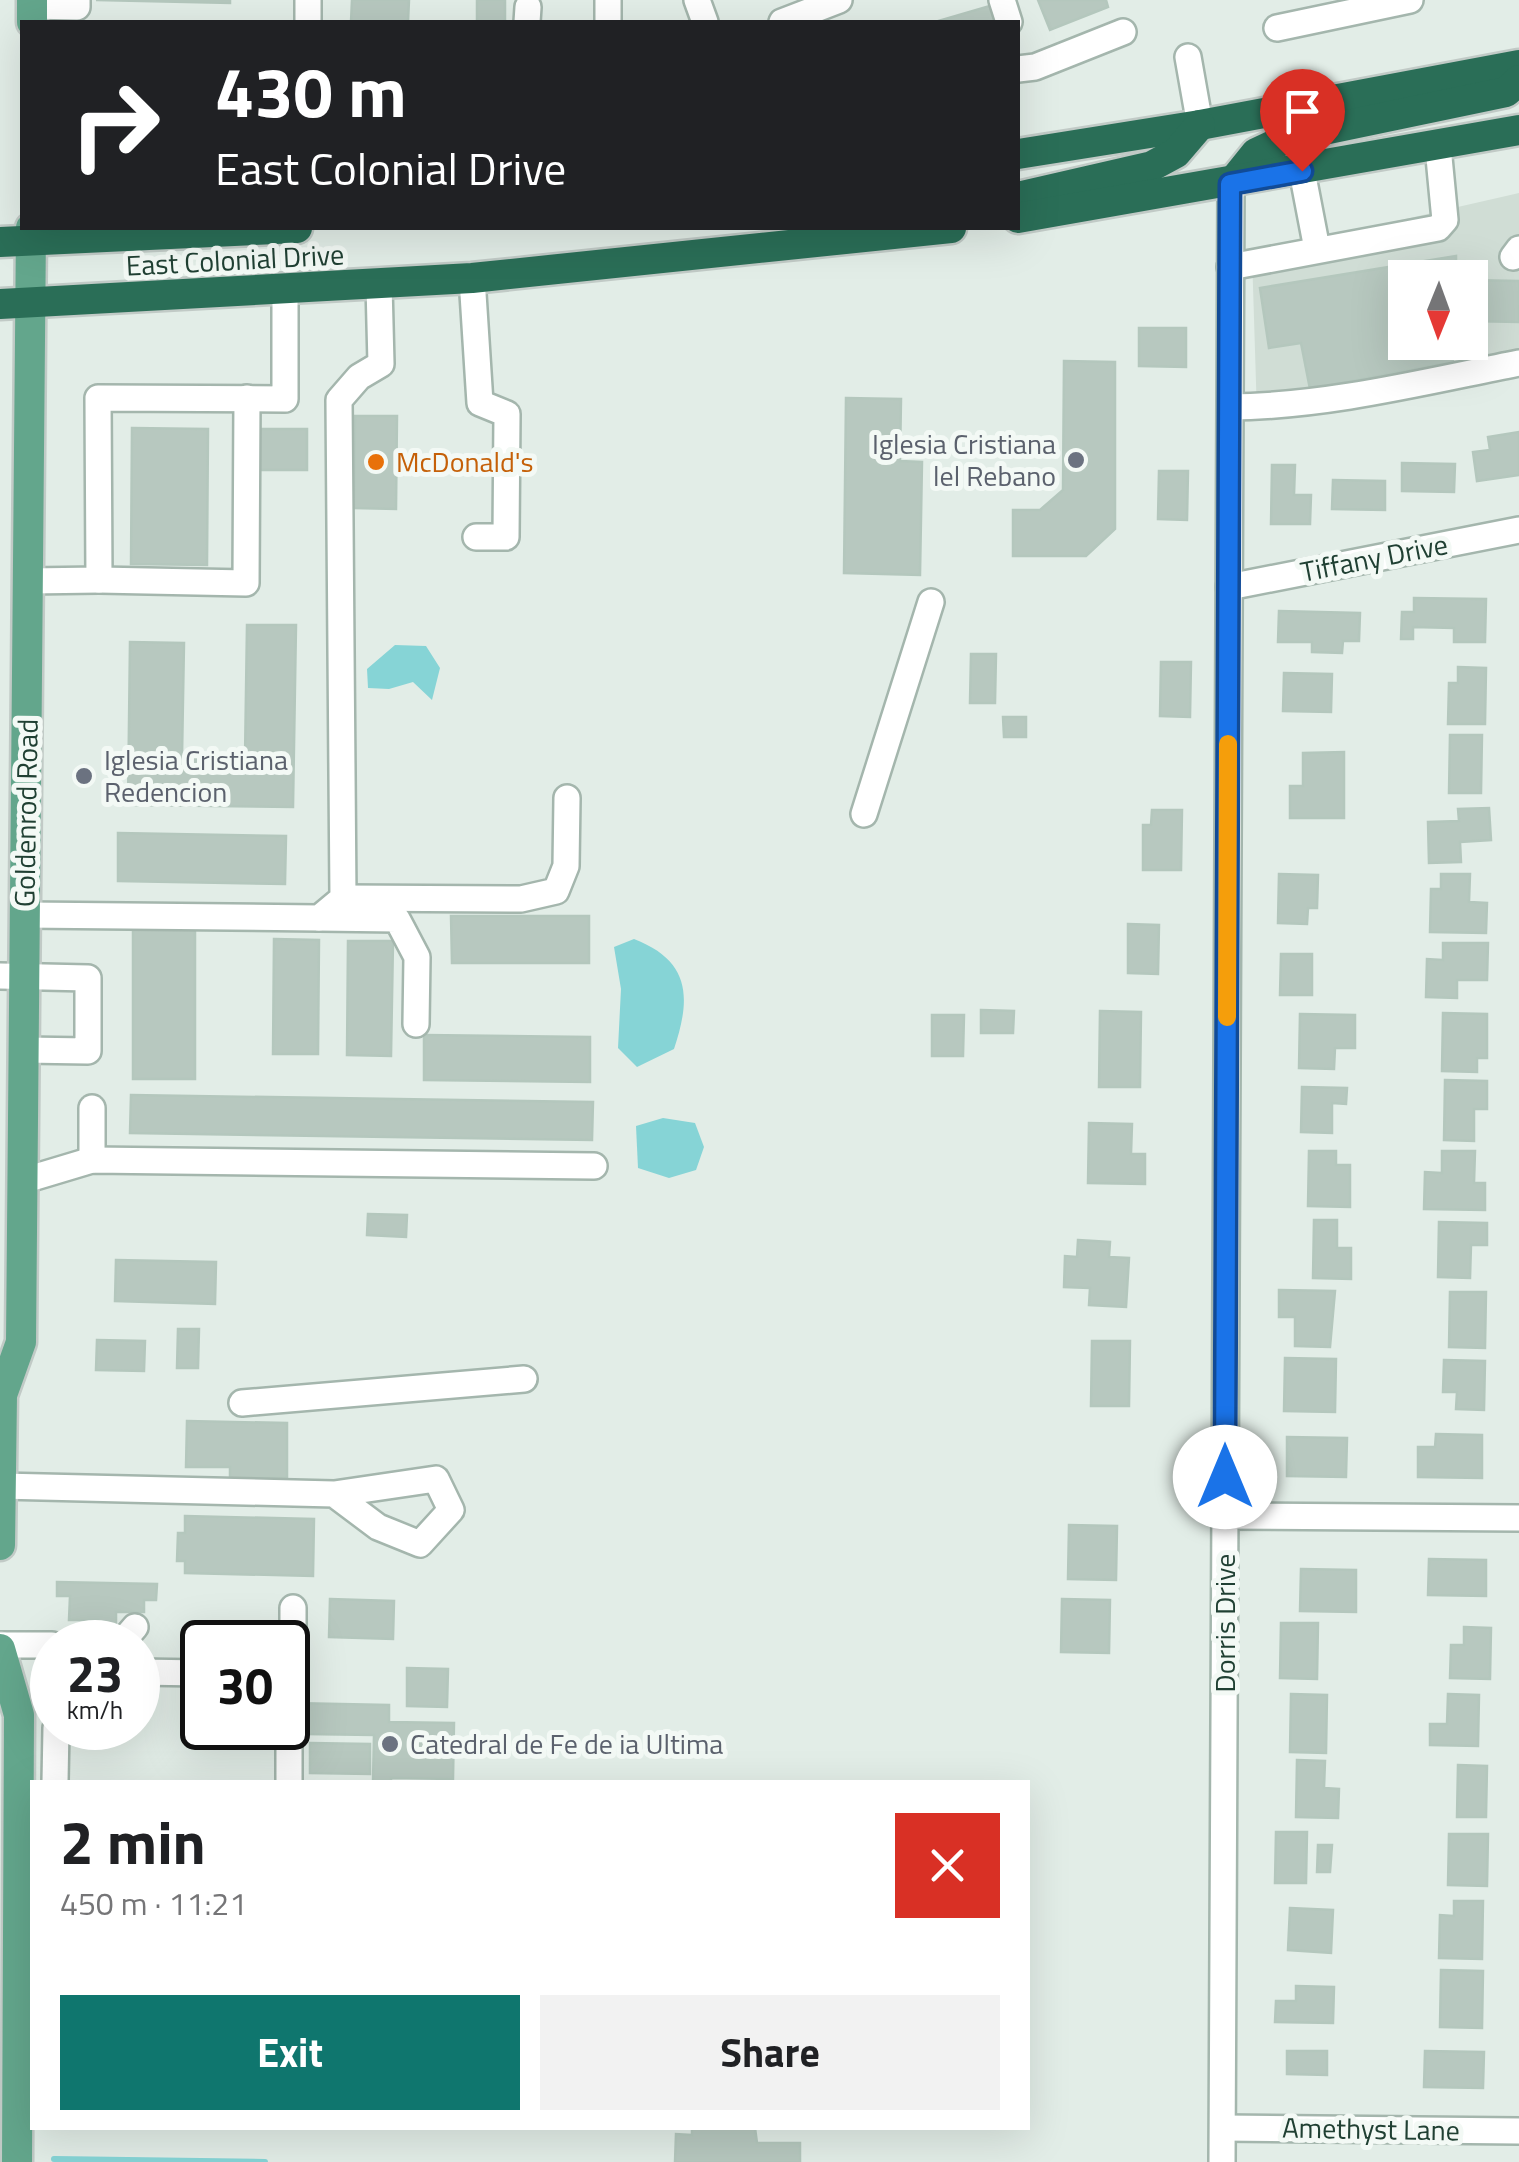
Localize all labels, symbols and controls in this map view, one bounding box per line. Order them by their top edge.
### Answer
text: 430 m [215,38,407,144]
icon: right [50,60,180,190]
pin [1260,69,1345,172]
icon: arrive [1275,84,1330,139]
text: East Colonial Drive [215,134,566,202]
street label: East Colonial Drive [125,232,345,287]
north arrow [1388,260,1488,360]
map controls [1388,260,1488,360]
place label: Iglesia Cristiana lel Rebano [872,422,1056,497]
place label: McDonald's [396,440,533,483]
marker: Iglesia Cristiana lel Rebano [1065,449,1087,471]
marker: McDonald's [365,451,387,473]
street label: Tiffany Drive [1297,522,1451,593]
street label: Goldenrod Road [2,718,49,907]
place label: Iglesia Cristiana Redencion [104,738,288,813]
marker: Iglesia Cristiana Redencion [73,765,95,787]
position arrow [1173,1425,1277,1529]
street label: Dorris Drive [1203,1554,1246,1692]
speed limit sign: 30 [180,1620,310,1750]
text: 23 [67,1635,123,1711]
text: km/h [67,1691,123,1729]
place label: Catedral de Fe de ia Ultima [410,1722,723,1765]
marker: Catedral de Fe de ia Ultima [379,1733,401,1755]
text: 2 min [60,1796,206,1887]
button: close [895,1813,1000,1918]
text: 450 m · 11:21 [60,1879,247,1927]
button: Exit [60,1995,520,2110]
button: Share [540,1995,1000,2110]
street label: Amethyst Lane [1282,2105,1460,2152]

